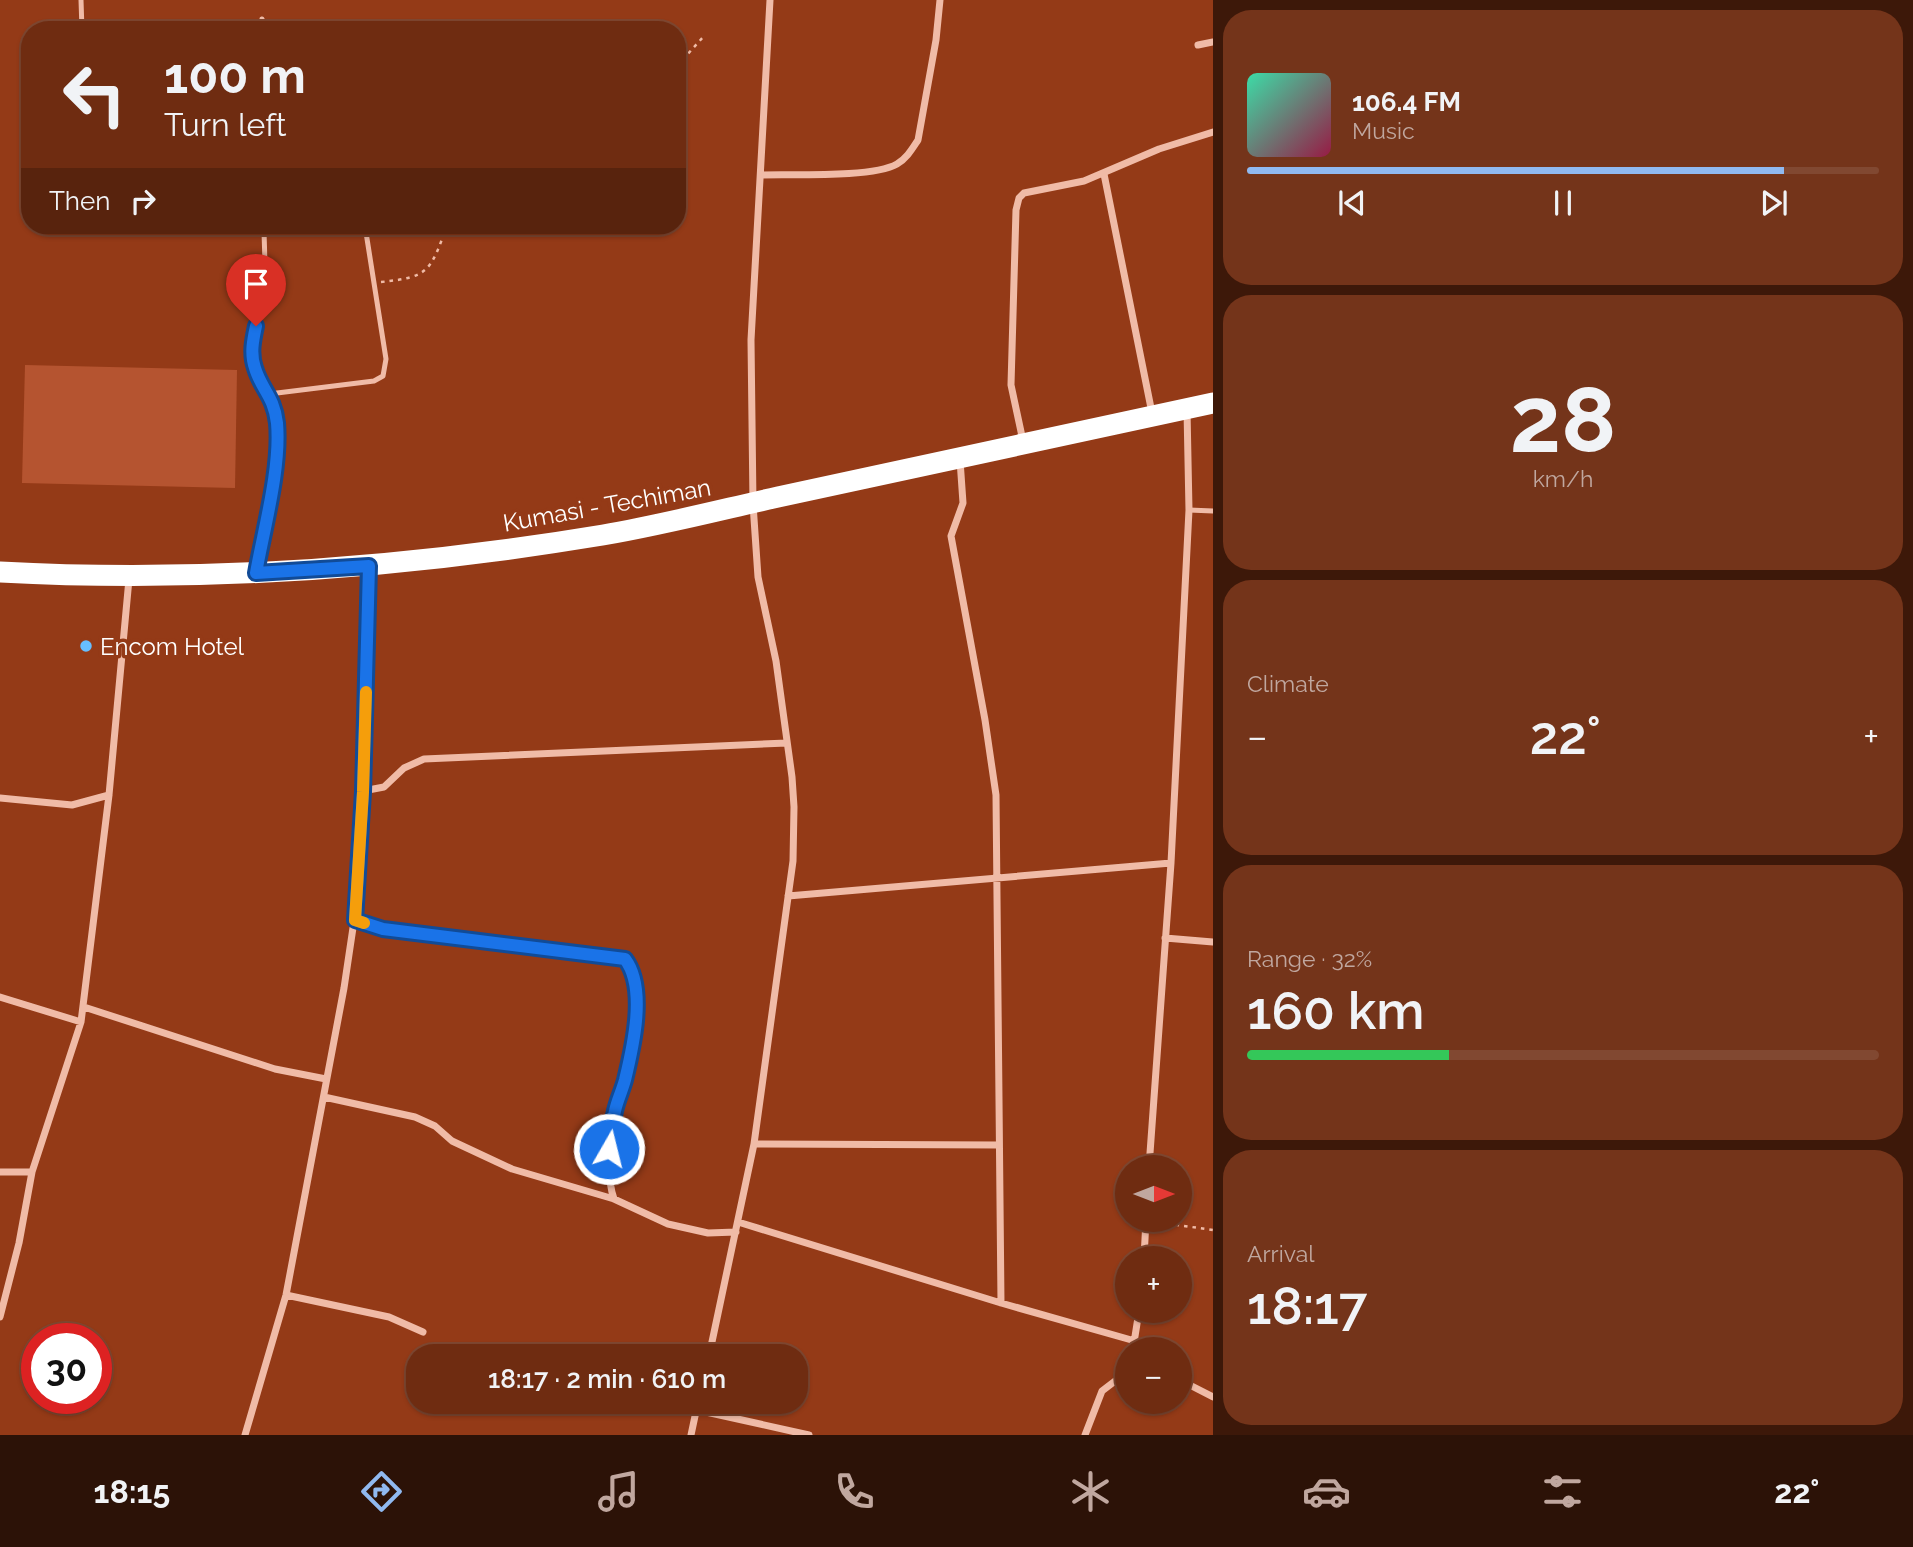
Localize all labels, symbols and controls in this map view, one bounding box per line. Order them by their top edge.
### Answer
text: 100 m [164,47,306,104]
icon: left [49,49,140,140]
text: 106.4 FM [1352,87,1461,117]
text: Turn left [164,106,286,143]
text: Music [1352,117,1415,144]
icon: right [124,182,162,220]
icon: previous [1333,184,1371,222]
icon: pause [1544,184,1582,222]
icon: next [1755,184,1793,222]
text: Then [49,186,110,216]
pin [226,254,286,326]
icon: arrive [237,265,275,303]
text: 28 [1510,366,1616,473]
text: km/h [1533,465,1593,492]
street label: Kumasi - Techiman [501,472,713,538]
place label: Encom Hotel [100,632,245,661]
marker: Encom Hotel [78,638,94,654]
text: Climate [1247,670,1329,697]
text: 22° [1530,705,1601,766]
text: − [1247,714,1267,759]
text: + [1863,714,1879,759]
text: Range · 32% [1247,945,1372,972]
text: 160 km [1247,980,1425,1041]
position arrow [572,1112,646,1186]
north arrow [1115,1155,1192,1232]
map controls [1115,1155,1192,1414]
text: Arrival [1247,1240,1314,1267]
button: + [1115,1246,1192,1323]
text: 18:17 [1247,1275,1367,1336]
speed limit sign: 30 [21,1323,112,1414]
button: − [1115,1337,1192,1414]
text: 18:17 · 2 min · 610 m [488,1364,726,1394]
icon: directions [357,1467,406,1516]
icon: music [594,1467,643,1516]
icon: phone [830,1467,879,1516]
icon: climate [1066,1467,1115,1516]
icon: car [1302,1467,1351,1516]
icon: filters [1538,1467,1587,1516]
text: 18:15 [94,1473,170,1510]
text: 22° [1774,1473,1819,1510]

